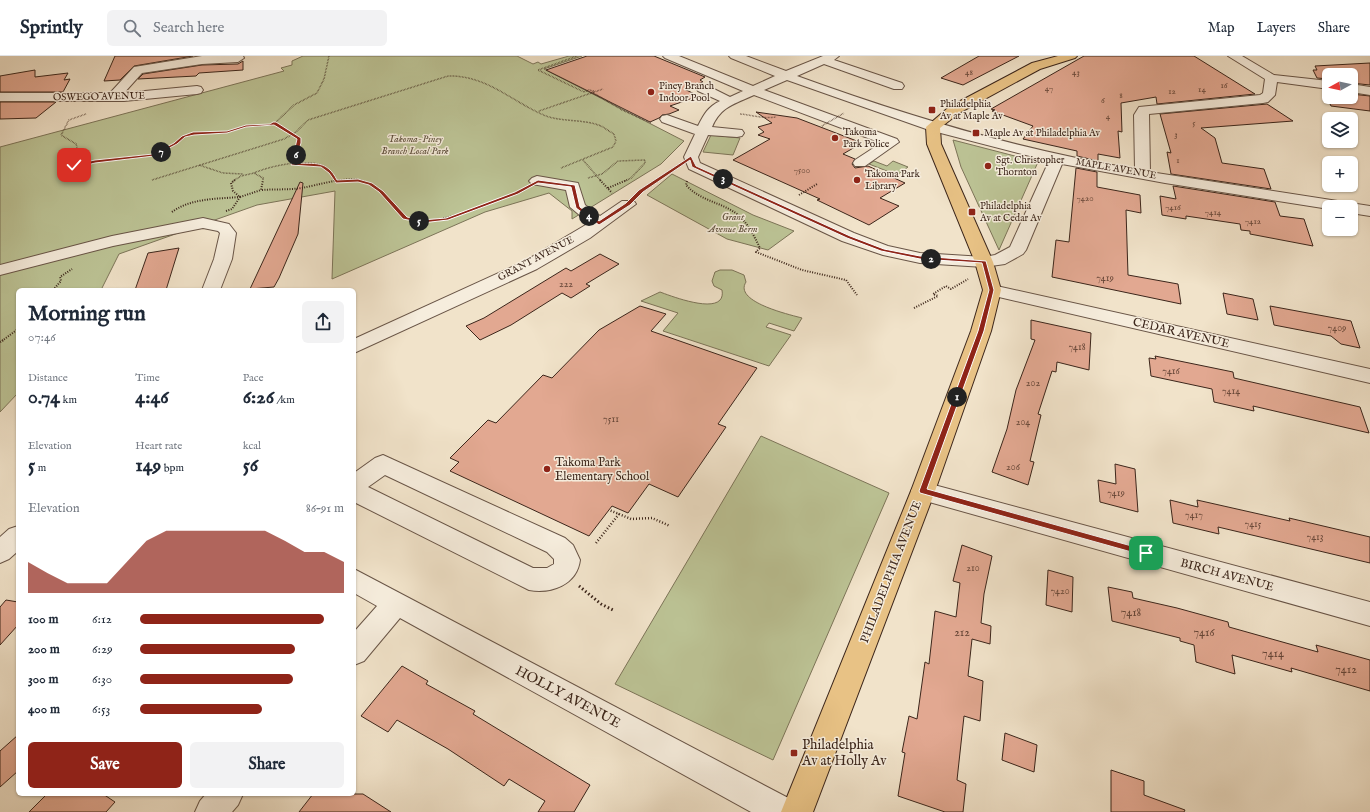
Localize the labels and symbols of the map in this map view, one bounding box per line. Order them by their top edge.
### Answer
house number: 48 [965,67,973,78]
house number: 43 [1072,67,1080,78]
north arrow [1322,68,1358,104]
place label: Piney Branch Indoor Pool [659,80,715,105]
house number: 16 [1220,80,1228,91]
house number: 47 [1045,83,1053,94]
house number: 14 [1198,84,1206,95]
house number: 12 [1168,86,1176,97]
marker: Piney Branch Indoor Pool [646,87,656,97]
street label: OSWEGO AVENUE [53,90,145,104]
house number: 8 [1119,90,1123,101]
house number: 6 [1101,95,1105,106]
place label: Philadelphia Av at Maple Av [939,98,1003,123]
marker: Philadelphia Av at Maple Av [927,105,937,115]
house number: 4 [1106,111,1111,122]
house number: 5 [1192,118,1196,129]
place label: Takoma Park Police [843,126,890,151]
place label: Maple Av at Philadelphia Av [984,127,1101,140]
marker: Maple Av at Philadelphia Av [971,128,981,138]
house number: 3 [1174,129,1178,140]
park label: Takoma-Piney Branch Local Park [381,133,449,158]
marker: Takoma Park Police [830,133,840,143]
pin: 7 [151,142,171,162]
pin: 6 [286,145,306,165]
pin [57,148,91,182]
place label: Sgt. Christopher Thornton [996,154,1065,179]
street label: MAPLE AVENUE [1074,155,1158,183]
house number: 1 [1176,155,1180,166]
marker: Sgt. Christopher Thornton [983,161,993,171]
house number: 7500 [794,165,810,176]
place label: Takoma Park Library [865,168,920,193]
pin: 3 [713,169,733,189]
marker: Takoma Park Library [852,175,862,185]
house number: 7420 [1076,193,1094,204]
place label: Philadelphia Av at Cedar Av [979,200,1042,225]
house number: 7416 [1165,202,1181,213]
pin: 4 [579,206,599,226]
marker: Philadelphia Av at Cedar Av [967,207,977,217]
house number: 7414 [1205,207,1222,218]
pin: 5 [409,211,429,231]
park label: Grant Avenue Berm [707,211,758,236]
house number: 7412 [1245,216,1261,227]
street label: GRANT AVENUE [496,233,576,284]
pin: 2 [921,249,941,269]
house number: 7419 [1096,272,1114,285]
house number: 222 [559,278,573,291]
street label: CEDAR AVENUE [1131,315,1231,351]
house number: 7409 [1328,322,1346,335]
house number: 7418 [1068,341,1086,354]
house number: 7416 [1162,365,1181,378]
house number: 202 [1026,377,1040,390]
house number: 7414 [1222,385,1240,398]
pin: 1 [947,387,967,407]
house number: 7511 [603,413,619,426]
house number: 204 [1016,416,1030,429]
place label: Takoma Park Elementary School [555,455,650,484]
house number: 206 [1006,461,1021,474]
marker: Takoma Park Elementary School [542,464,552,474]
house number: 7419 [1107,487,1125,500]
street label: PHILADELPHIA AVENUE [857,499,925,645]
house number: 7417 [1185,509,1203,522]
house number: 7415 [1245,518,1262,531]
house number: 7413 [1306,531,1324,544]
pin [1129,536,1163,570]
street label: BIRCH AVENUE [1179,555,1275,595]
house number: 210 [966,562,980,575]
house number: 7420 [1050,585,1070,598]
house number: 7418 [1121,605,1142,620]
house number: 212 [954,625,970,640]
house number: 7416 [1194,625,1215,640]
house number: 7414 [1262,646,1284,661]
street label: HOLLY AVENUE [512,662,624,732]
house number: 7412 [1335,662,1357,677]
place label: Philadelphia Av at Holly Av [801,736,887,770]
marker: Philadelphia Av at Holly Av [789,748,799,758]

